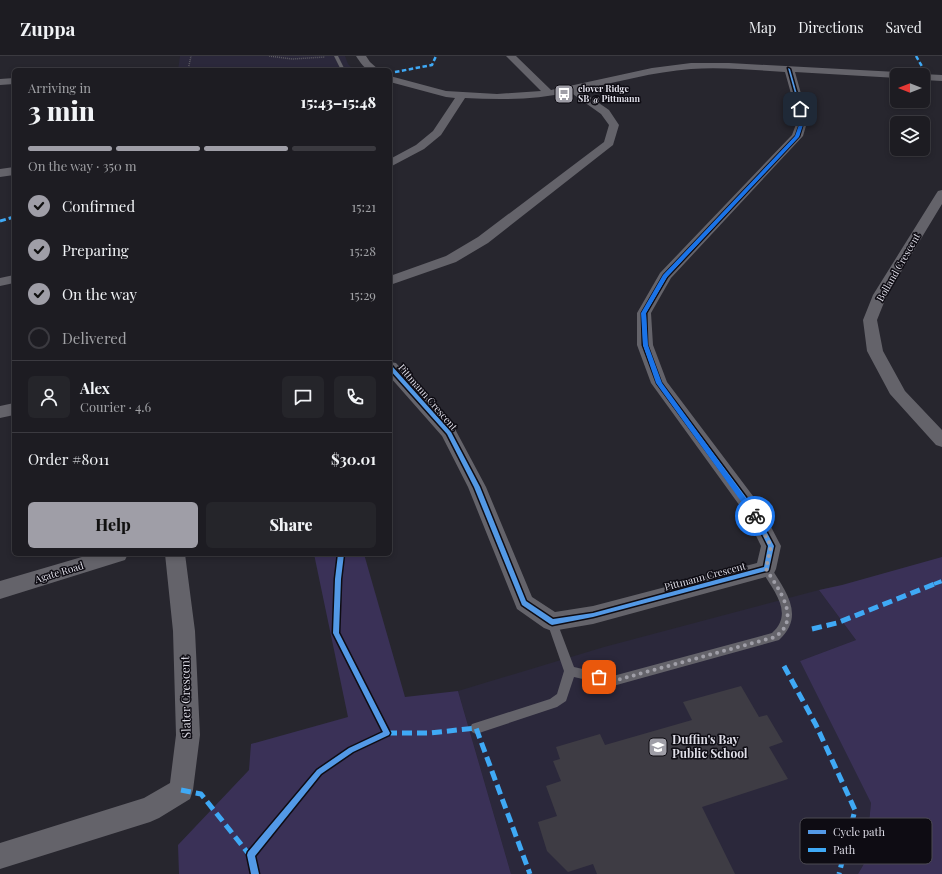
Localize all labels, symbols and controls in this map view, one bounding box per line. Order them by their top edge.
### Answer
text: Zuppa [20,15,75,41]
text: Map [749,18,776,37]
text: Directions [798,18,864,37]
text: Saved [886,18,922,37]
north arrow [890,68,930,108]
map controls [890,68,930,156]
text: Arriving in [28,79,91,96]
place label: clover Ridge SB @ Pittmann [578,82,640,104]
bus stop icon: clover Ridge SB @ Pittmann [553,83,575,105]
text: 15:43–15:48 [300,92,376,112]
pin [783,92,817,126]
text: 3 min [28,93,95,128]
icon: home [789,98,811,120]
button: layers [890,116,930,156]
text: On the way · 350 m [28,157,136,174]
icon: check [28,195,50,217]
text: Confirmed [62,196,135,216]
text: 15:21 [351,198,376,215]
street label: Bolland Crescent [873,230,923,304]
icon: check [28,239,50,261]
text: Preparing [62,240,129,260]
text: 15:28 [350,242,376,259]
icon: check [28,283,50,305]
text: On the way [62,284,137,304]
text: 15:29 [350,286,376,303]
text: Delivered [62,328,127,348]
street label: Pittmann Crescent [395,361,461,434]
button: person [28,376,70,418]
button: chat [282,376,324,418]
button: phone [334,376,376,418]
text: Alex [80,378,110,398]
text: Courier · 4.6 [80,398,151,415]
text: Order #8011 [28,449,109,469]
text: $30.01 [331,449,376,469]
courier [735,496,775,536]
button: Help [28,502,198,548]
button: Share [206,502,376,548]
icon: bike [744,505,766,527]
street label: Agate Road [32,558,85,586]
street label: Pittmann Crescent [663,558,748,594]
street label: Slater Crescent [176,655,194,738]
pin [582,660,616,694]
icon: bag [588,666,610,688]
place label: Duffin's Bay Public School [672,731,748,761]
school or university icon: Duffin's Bay Public School [647,736,669,758]
legend [800,818,932,864]
text: Cycle path [833,824,885,839]
text: Path [833,842,856,857]

